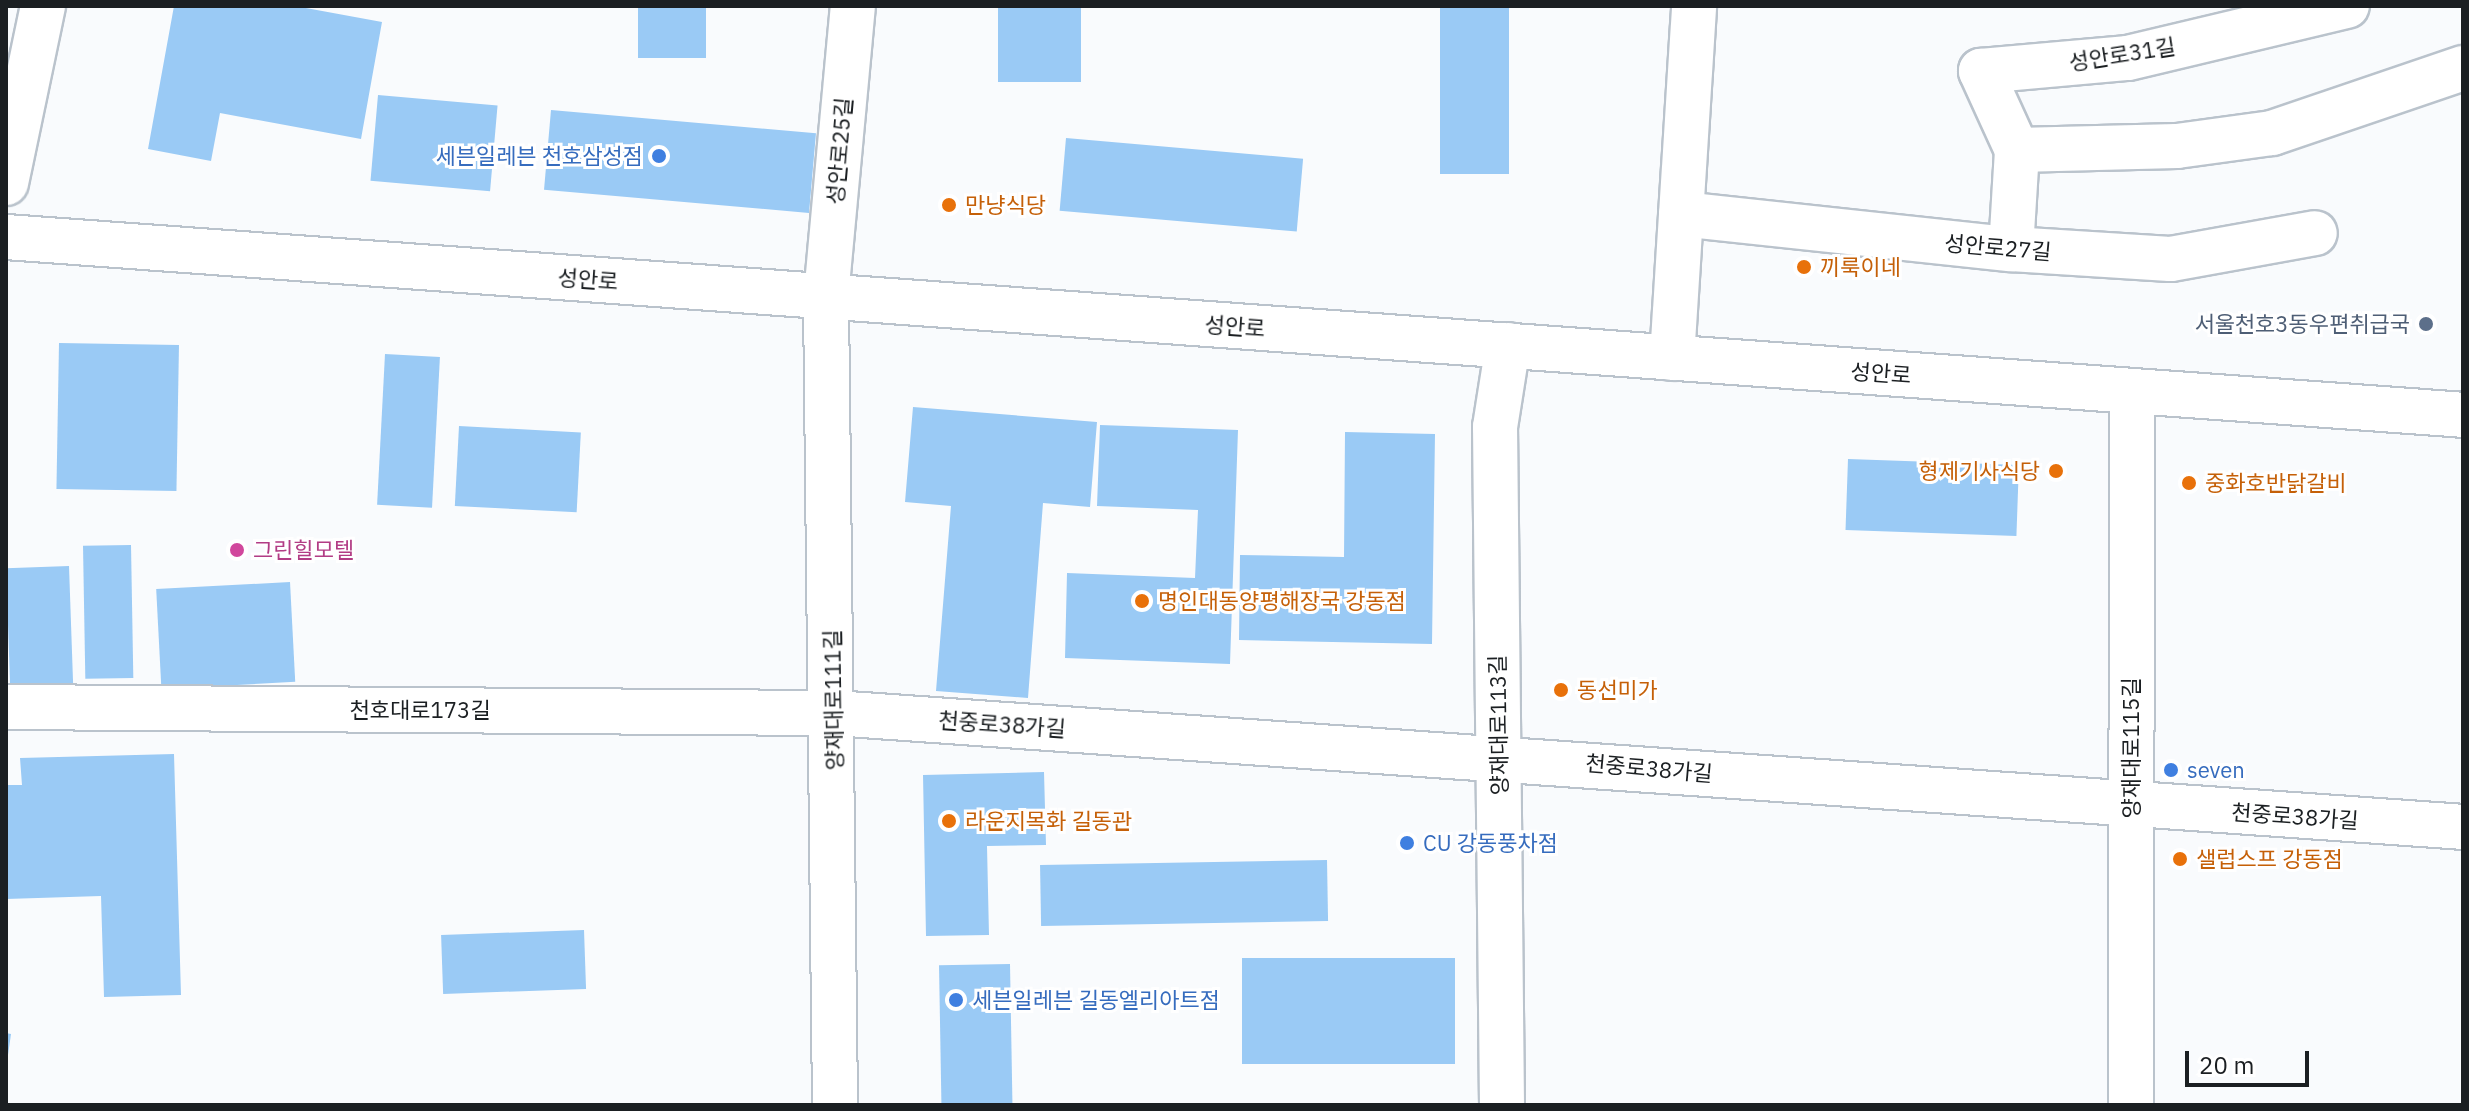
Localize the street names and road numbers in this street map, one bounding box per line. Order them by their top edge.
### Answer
street label: 성안로31길 [2067,33,2177,75]
street label: 성안로25길 [821,96,857,206]
street label: 성안로27길 [1943,229,2053,265]
street label: 성안로 [557,264,619,294]
street label: 성안로 [1204,311,1266,341]
street label: 성안로 [1850,358,1912,388]
street label: 양재대로111길 [819,629,847,771]
street label: 양재대로113길 [1484,654,1512,796]
street label: 양재대로115길 [2118,678,2144,818]
street label: 천호대로173길 [350,697,490,723]
street label: 천중로38가길 [937,706,1067,742]
street label: 천중로38가길 [1584,749,1714,787]
street label: 천중로38가길 [2230,798,2360,834]

